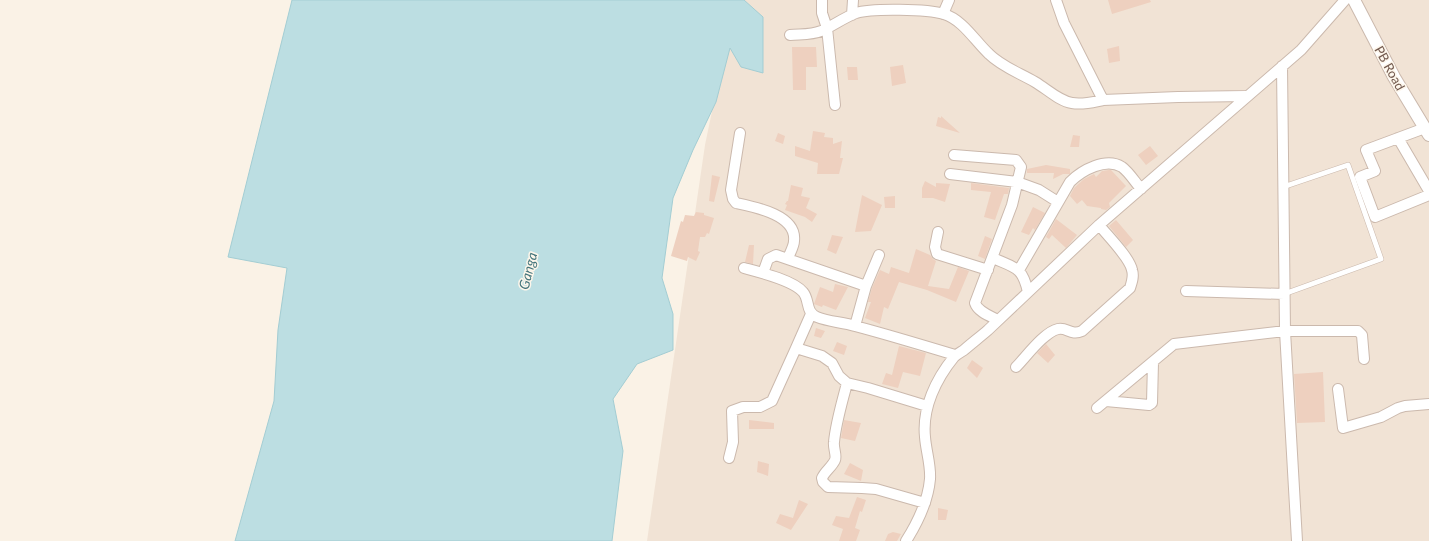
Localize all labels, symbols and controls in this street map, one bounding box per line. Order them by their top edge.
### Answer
street label: PB Road [1371,43,1409,93]
water label: Ganga [515,251,540,291]

